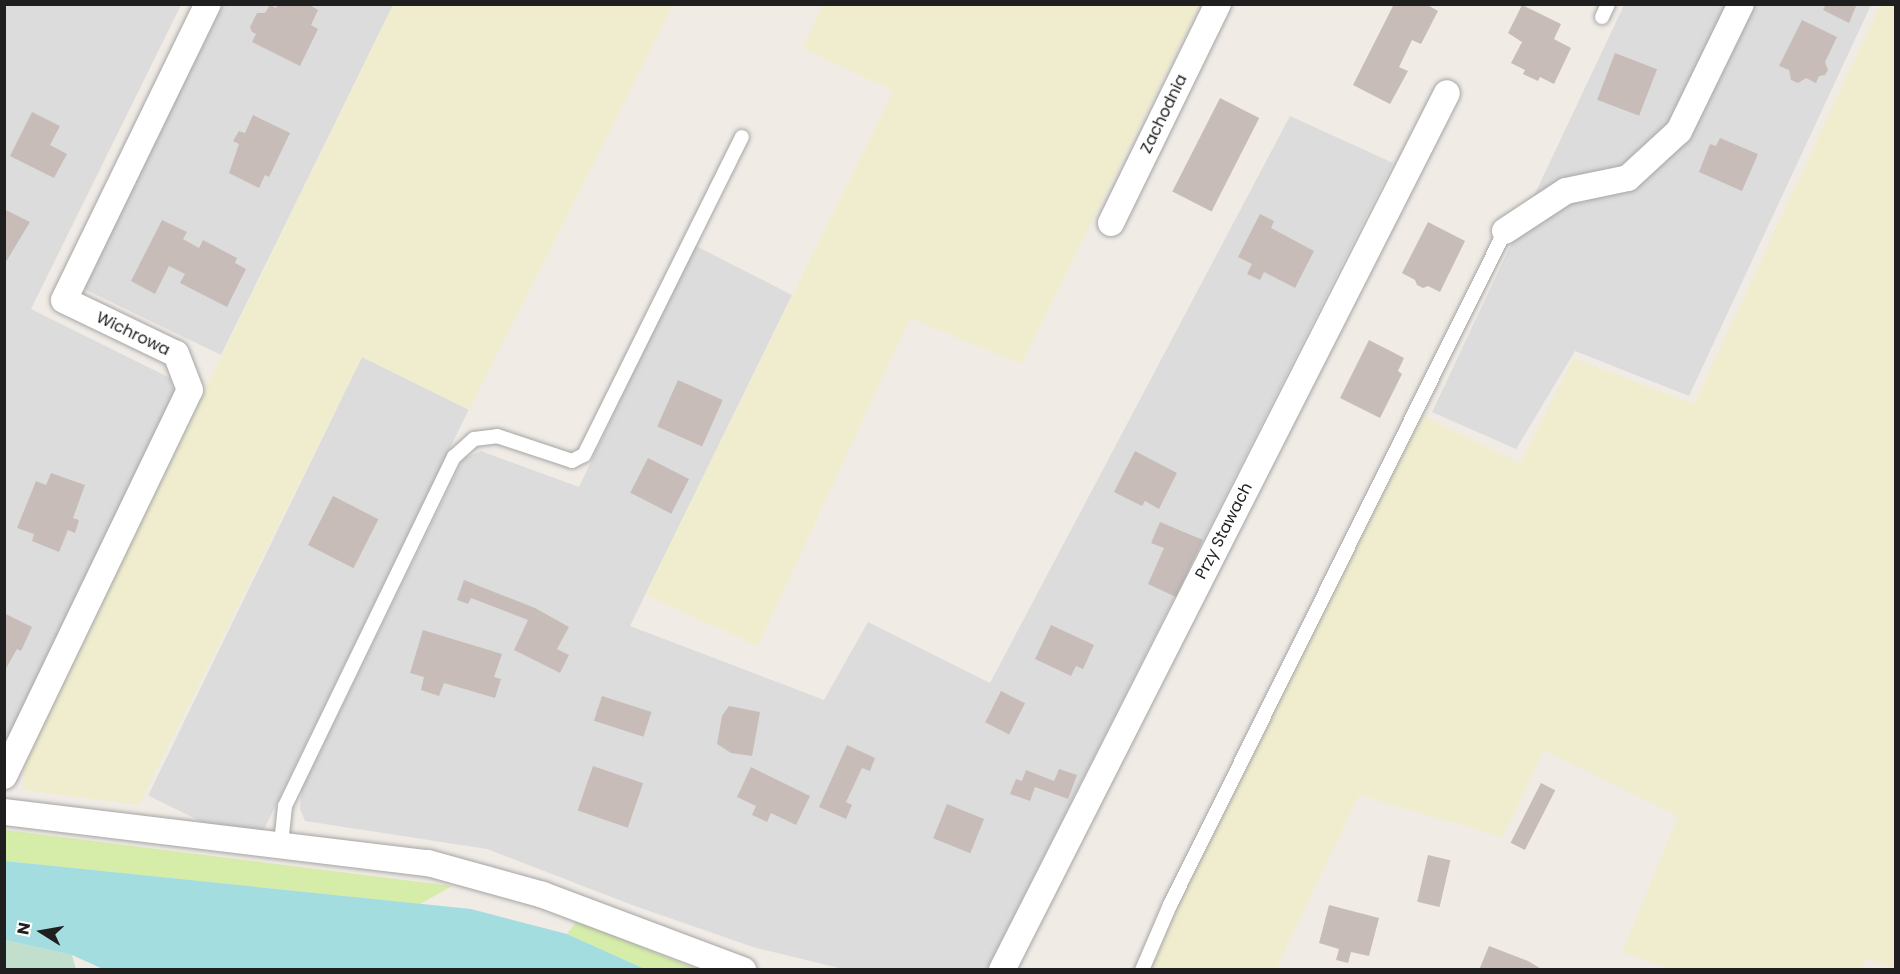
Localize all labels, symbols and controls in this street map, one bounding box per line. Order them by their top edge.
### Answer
street label: Zachodnia [1137,71,1191,157]
street label: Wichrowa [93,308,173,360]
street label: Przy Stawach [1191,480,1257,582]
north arrow [12,902,72,962]
text: N [11,920,36,937]

